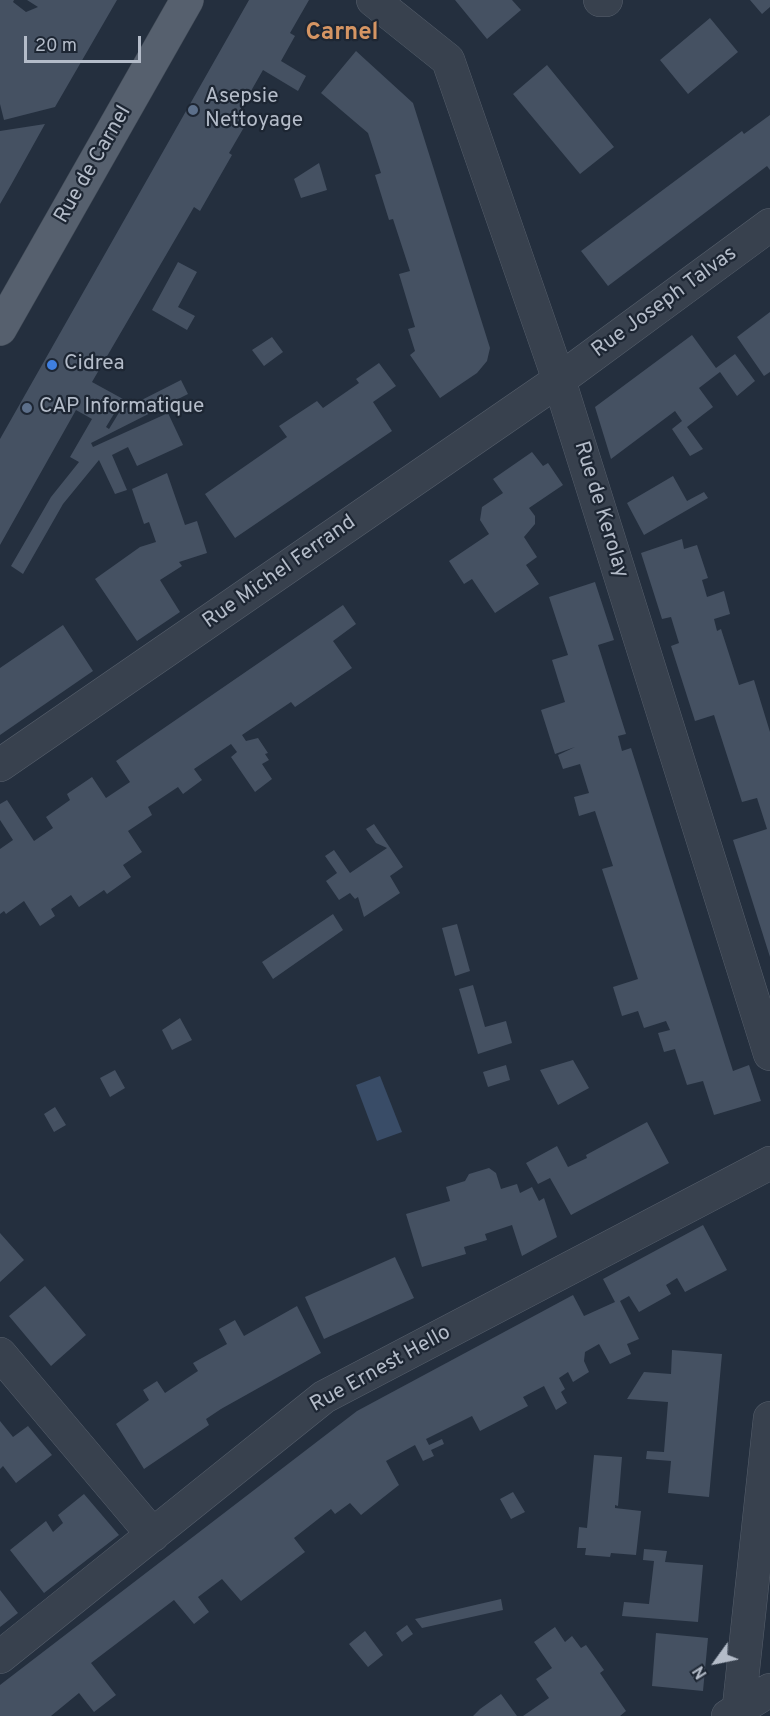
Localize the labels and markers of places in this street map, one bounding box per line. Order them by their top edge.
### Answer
place label: Asepsie Nettoyage [205,85,303,135]
marker: Asepsie Nettoyage [186,103,200,117]
place label: Cidrea [64,352,125,378]
marker: Cidrea [45,358,59,372]
place label: CAP Informatique [39,395,204,421]
marker: CAP Informatique [20,401,34,415]

